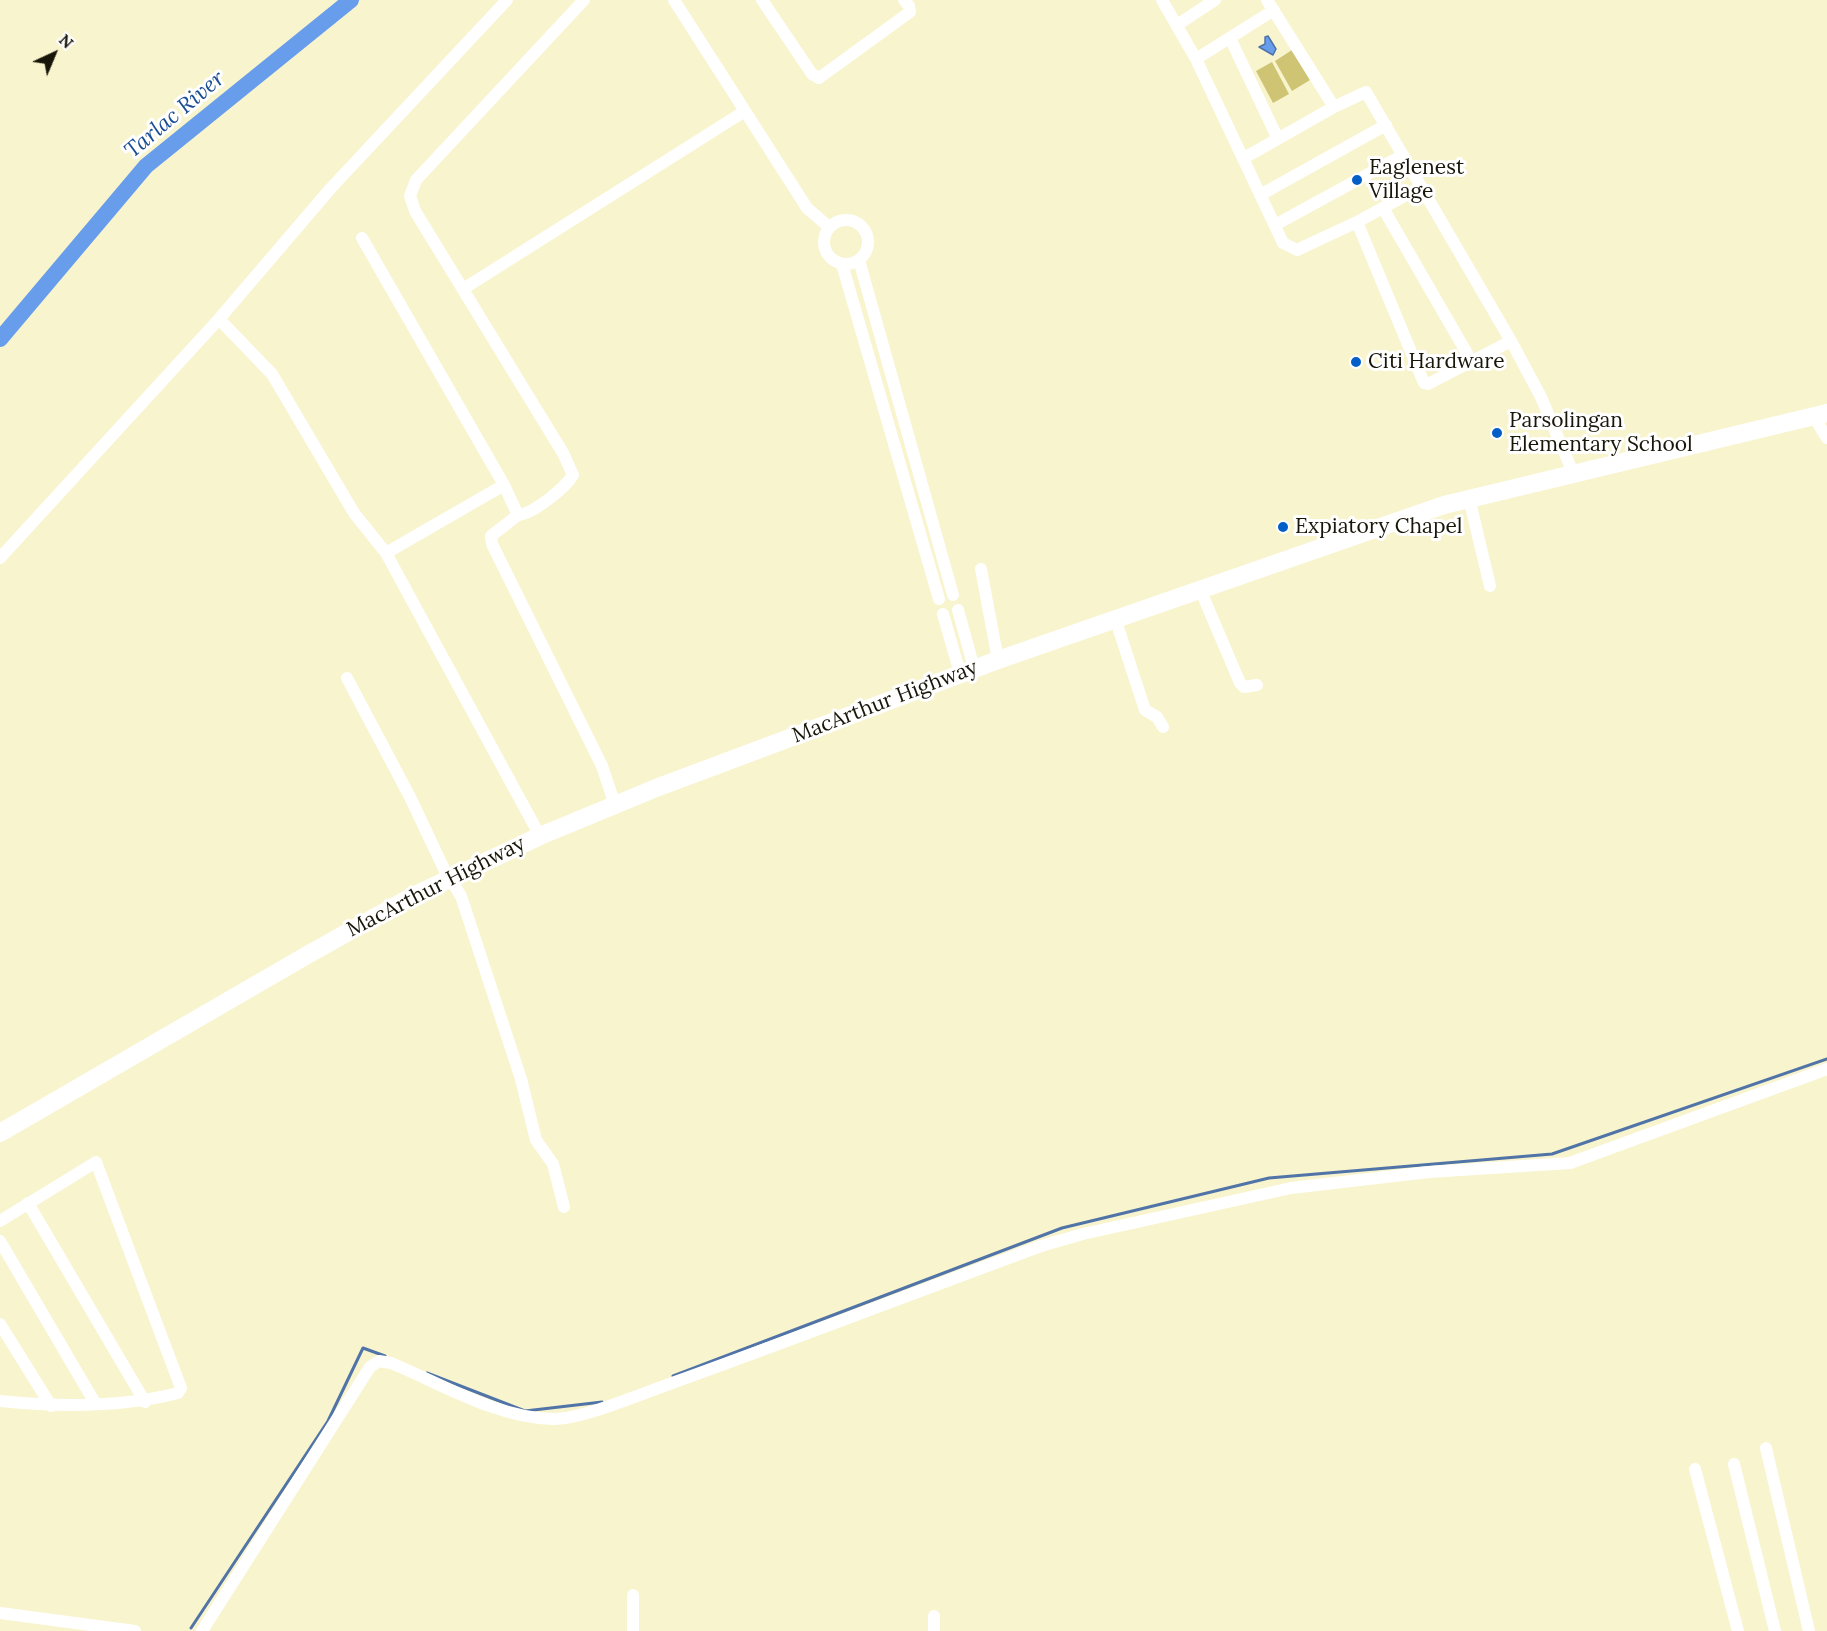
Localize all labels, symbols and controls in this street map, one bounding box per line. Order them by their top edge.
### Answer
north arrow [24,24,84,84]
text: N [55,30,78,53]
water label: Tarlac River [120,66,230,164]
place label: Eaglenest Village [1369,155,1464,205]
marker: Eaglenest Village [1350,173,1364,187]
place label: Citi Hardware [1368,349,1505,375]
marker: Citi Hardware [1349,355,1363,369]
place label: Parsolingan Elementary School [1509,408,1693,458]
marker: Parsolingan Elementary School [1490,426,1504,440]
place label: Expiatory Chapel [1295,514,1463,540]
marker: Expiatory Chapel [1276,520,1290,534]
street label: MacArthur Highway [789,655,981,749]
street label: MacArthur Highway [343,831,529,943]

